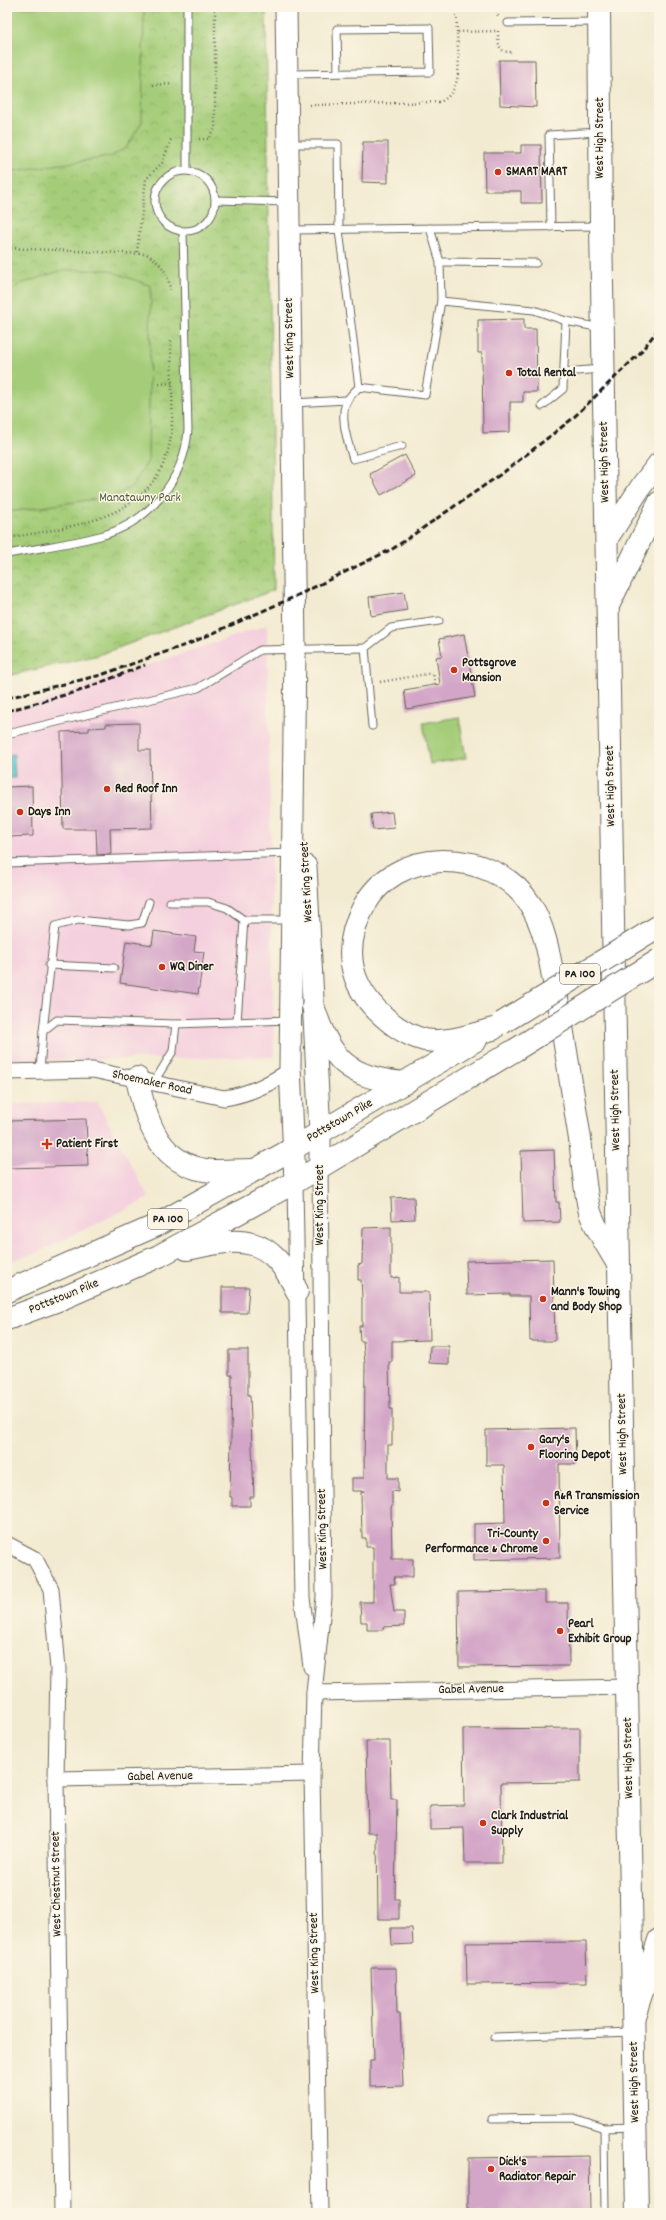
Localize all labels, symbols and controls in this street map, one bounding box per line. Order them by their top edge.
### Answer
street label: West High Street [591,97,610,179]
place label: SMART MART [506,163,568,182]
marker: SMART MART [493,167,503,177]
street label: West King Street [280,297,300,379]
place label: Total Rental [517,364,577,383]
marker: Total Rental [504,368,514,378]
street label: West High Street [595,421,615,503]
park label: Manatawny Park [99,489,181,508]
place label: Pottsgrove Mansion [462,654,516,688]
marker: Pottsgrove Mansion [449,665,459,675]
street label: West High Street [601,745,621,827]
place label: Red Roof Inn [115,780,178,799]
marker: Red Roof Inn [102,784,112,794]
place label: Days Inn [28,803,71,822]
marker: Days Inn [15,807,25,817]
street label: West King Street [295,841,319,923]
place label: WQ Diner [170,958,215,977]
marker: WQ Diner [157,962,167,972]
road number: PA 100 [560,964,600,984]
street label: Shoemaker Road [110,1065,194,1101]
street label: West High Street [606,1069,626,1151]
street label: Pottstown Pike [303,1094,377,1148]
place label: Patient First [56,1135,118,1154]
marker: Patient First [41,1138,53,1150]
street label: West King Street [311,1164,330,1246]
road number: PA 100 [148,1209,188,1229]
street label: Pottstown Pike [26,1274,102,1320]
place label: Mann's Towing and Body Shop [551,1283,622,1317]
marker: Mann's Towing and Body Shop [538,1294,548,1304]
street label: West High Street [613,1393,633,1475]
place label: Gary's Flooring Depot [539,1431,611,1465]
marker: Gary's Flooring Depot [526,1442,536,1452]
place label: R&R Transmission Service [554,1487,639,1521]
street label: West King Street [313,1488,333,1570]
marker: R&R Transmission Service [541,1498,551,1508]
place label: Tri-County Performance & Chrome [425,1525,539,1559]
marker: Tri-County Performance & Chrome [541,1536,551,1546]
place label: Pearl Exhibit Group [568,1615,632,1649]
marker: Pearl Exhibit Group [555,1626,565,1636]
street label: Gabel Avenue [438,1680,504,1700]
street label: West High Street [619,1717,639,1799]
street label: Gabel Avenue [127,1767,193,1787]
place label: Clark Industrial Supply [491,1807,569,1841]
marker: Clark Industrial Supply [478,1818,488,1828]
street label: West Chestnut Street [47,1831,67,1937]
street label: West King Street [305,1912,325,1994]
street label: West High Street [625,2041,645,2123]
place label: Dick's Radiator Repair [499,2153,577,2187]
marker: Dick's Radiator Repair [486,2164,496,2174]

